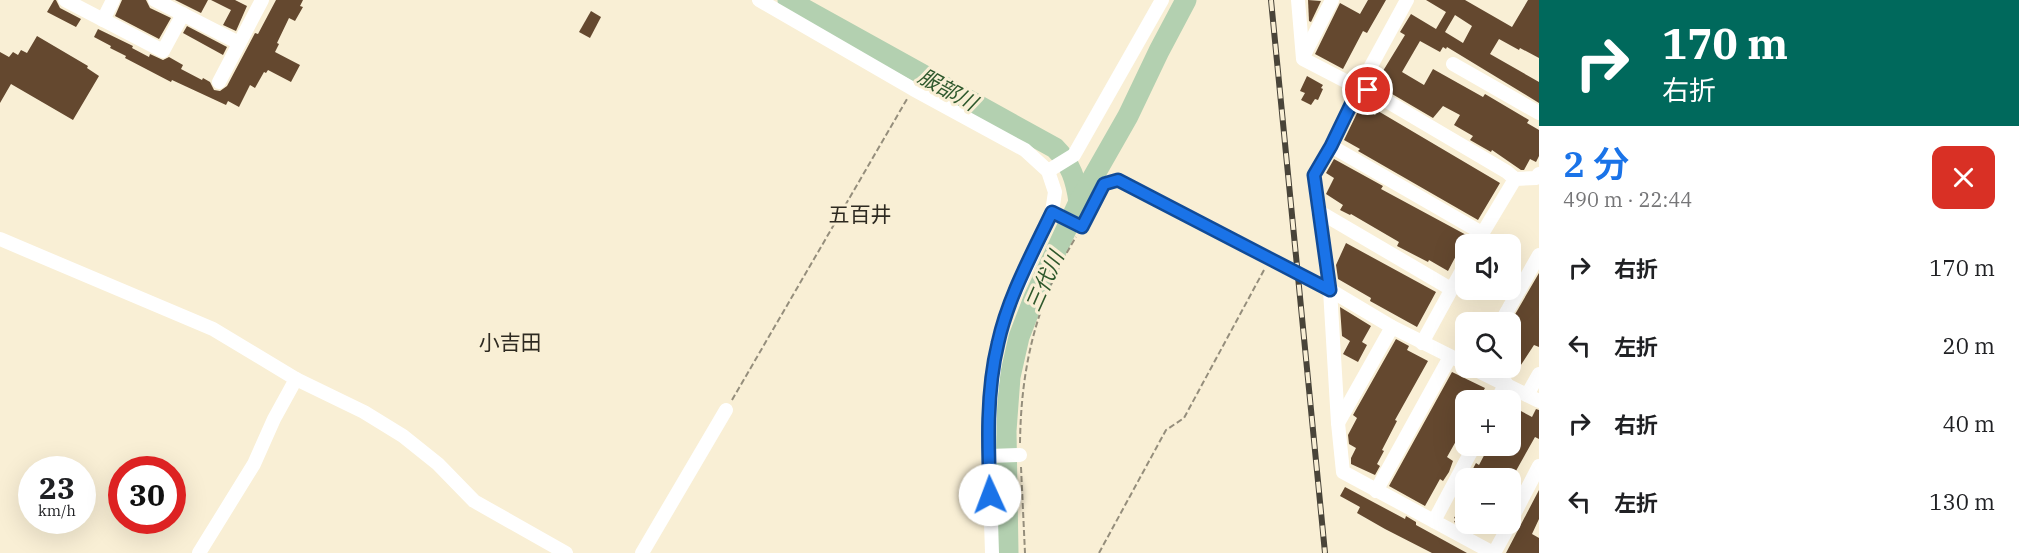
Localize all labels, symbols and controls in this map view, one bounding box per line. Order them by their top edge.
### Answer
text: 170 m [1662,16,1788,71]
icon: right [1563,24,1641,102]
water label: 服部川 [914,61,984,117]
pin [1342,64,1393,115]
text: 右折 [1662,72,1716,107]
icon: arrive [1351,73,1384,106]
text: 2 分 [1563,140,1629,187]
button: close [1932,146,1995,209]
text: 490 m · 22:44 [1563,186,1692,213]
district label: 五百井 [829,200,892,228]
map controls [1455,234,1521,534]
button: sound [1455,234,1521,300]
water label: 三代川 [1018,245,1070,315]
icon: right [1563,251,1596,284]
text: 170 m [1929,253,1995,282]
text: 右折 [1614,254,1658,283]
button: search [1455,312,1521,378]
district label: 小吉田 [479,328,542,356]
icon: left [1563,329,1596,362]
text: 20 m [1943,331,1995,360]
text: 左折 [1614,332,1658,361]
button: + [1455,390,1521,456]
icon: right [1563,407,1596,440]
text: 40 m [1943,409,1995,438]
text: 右折 [1614,410,1658,439]
speed limit sign: 30 [108,456,186,534]
position arrow [958,463,1022,527]
text: 23 [39,468,75,507]
button: − [1455,468,1521,534]
icon: left [1563,485,1596,518]
text: 130 m [1929,487,1995,516]
text: 左折 [1614,488,1658,517]
text: km/h [38,501,76,520]

